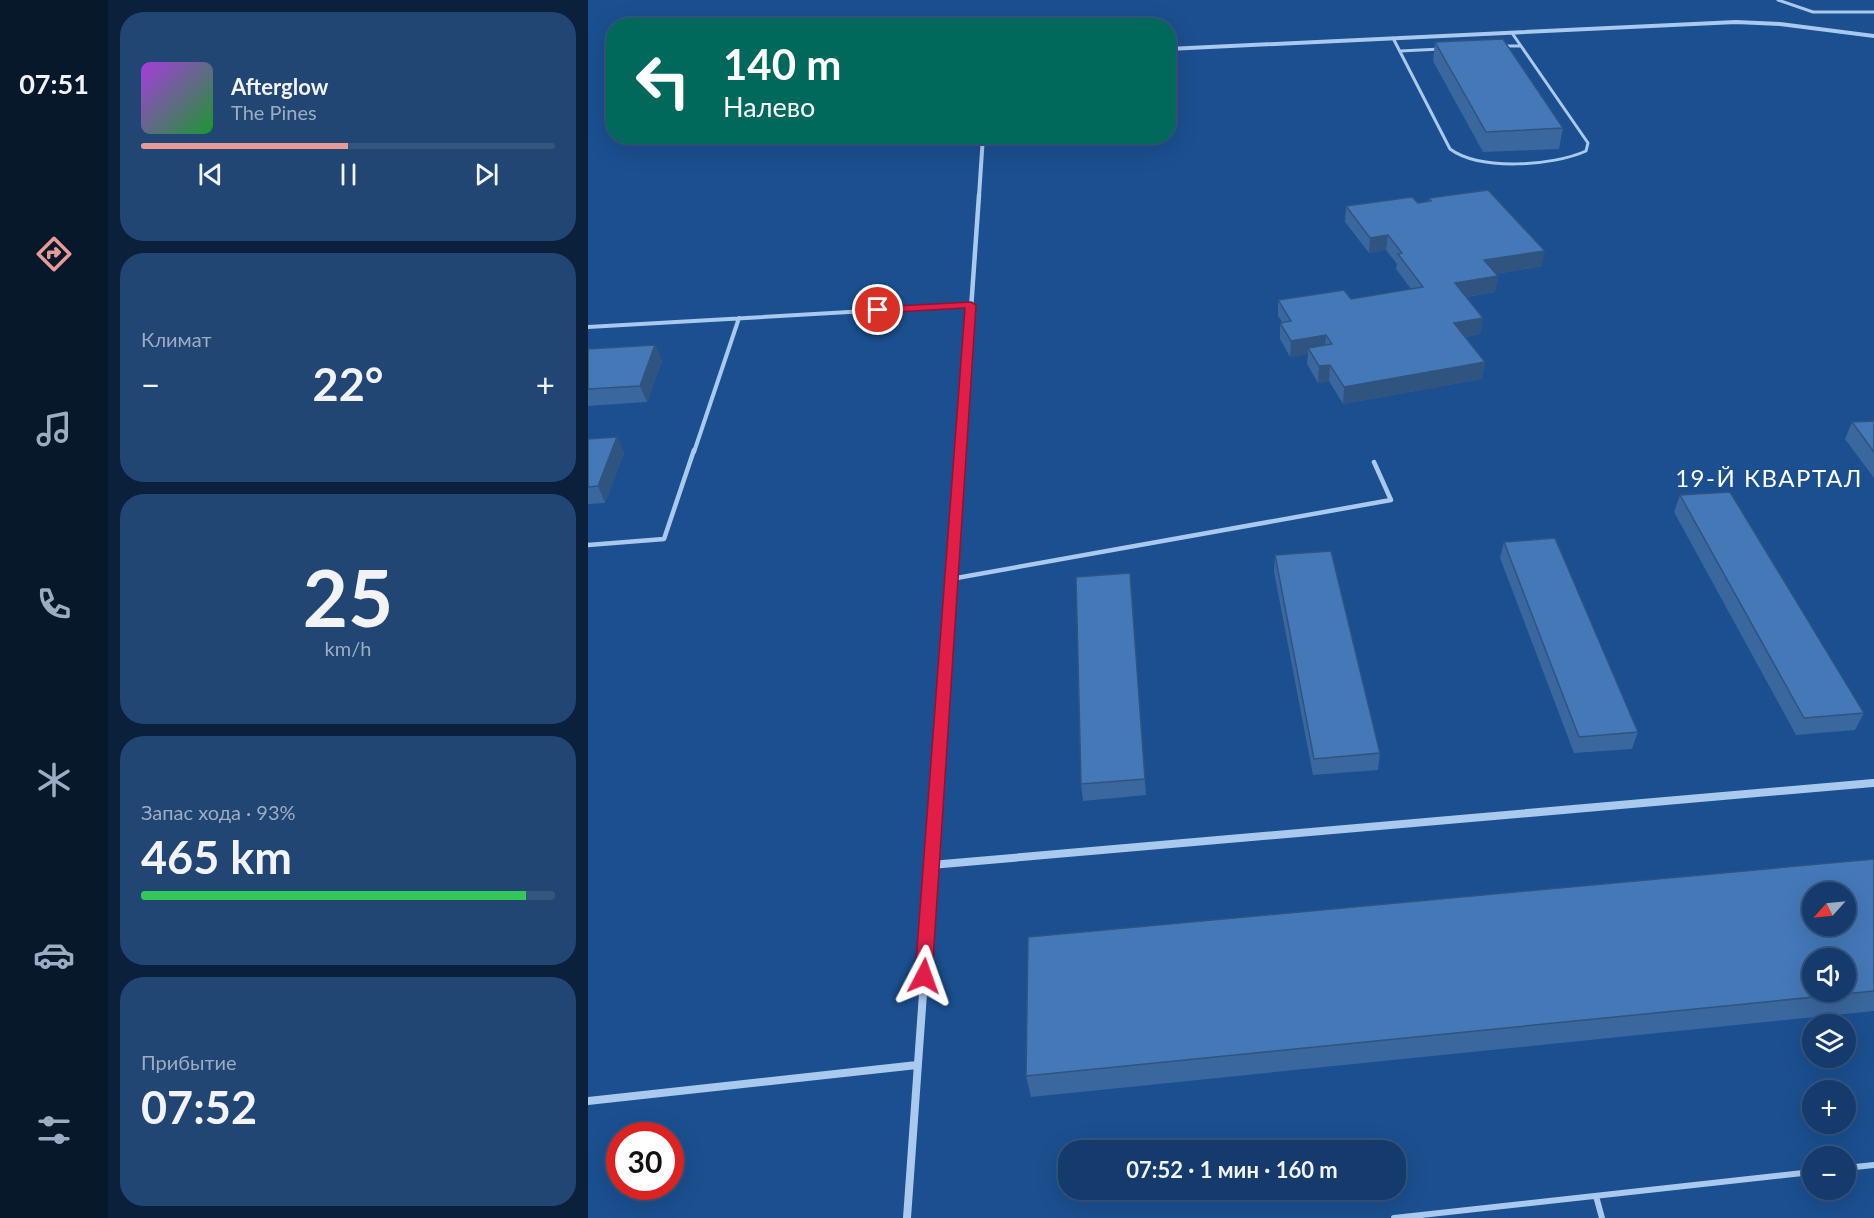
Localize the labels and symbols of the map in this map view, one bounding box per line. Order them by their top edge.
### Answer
pin [852,284,903,335]
district label: 19-Й КВАРТАЛ [1675,463,1863,492]
north arrow [1802,882,1856,936]
position arrow [892,944,956,1008]
speed limit sign: 30 [606,1122,684,1200]

